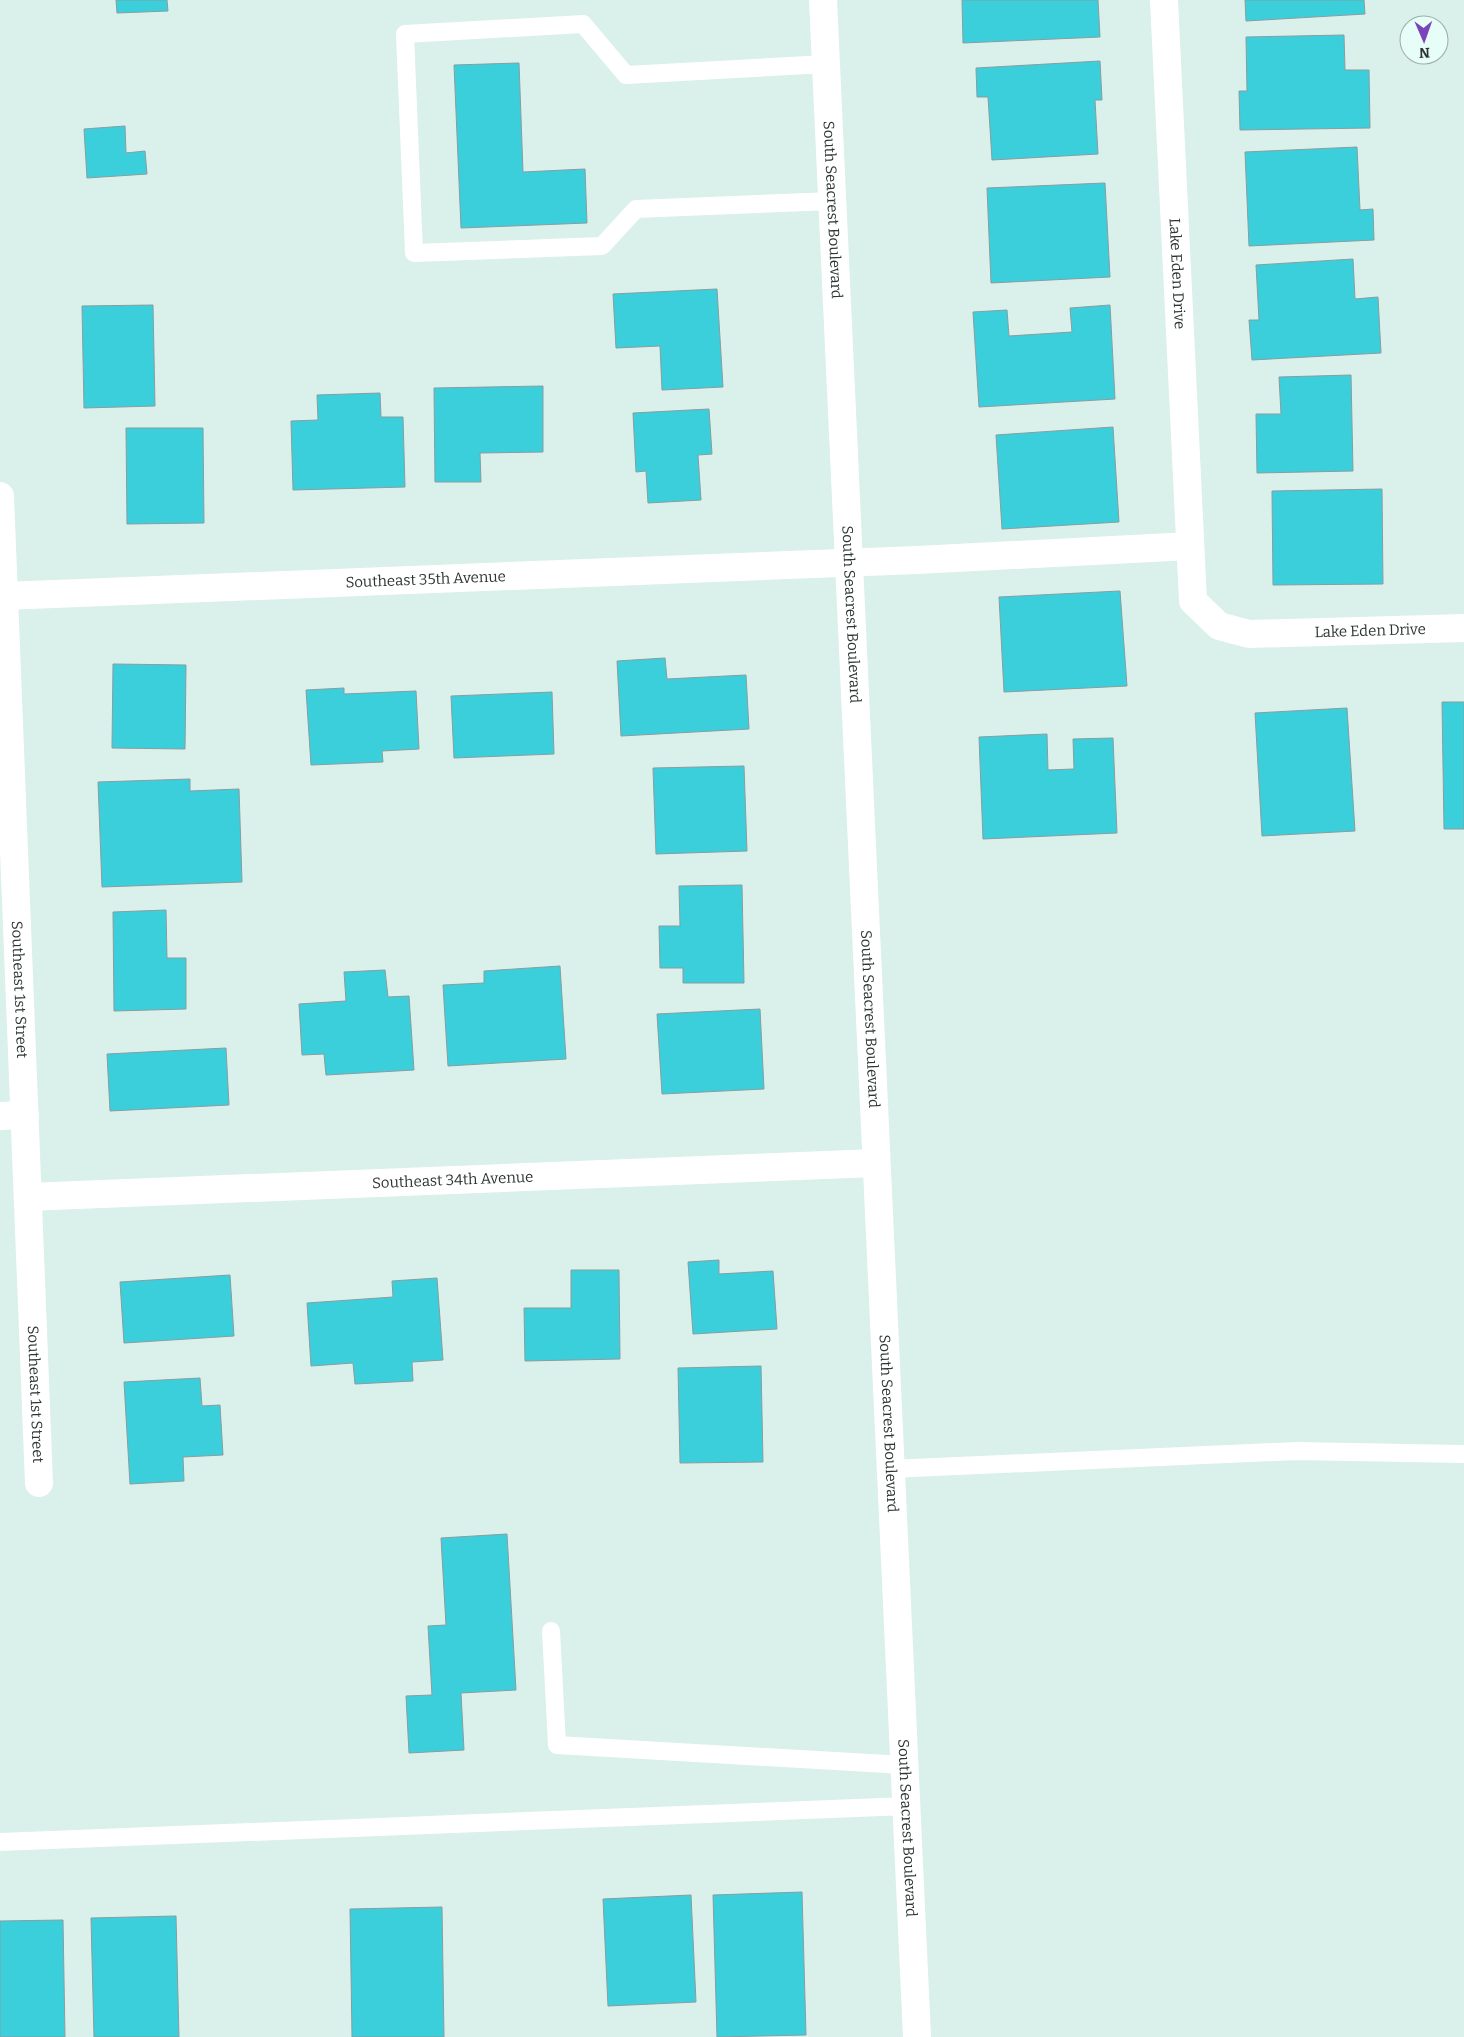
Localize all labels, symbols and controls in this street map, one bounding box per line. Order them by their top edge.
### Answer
north arrow [1399,15,1449,65]
text: N [1419,44,1430,61]
street label: South Seacrest Boulevard [820,120,846,299]
street label: Lake Eden Drive [1166,218,1189,330]
street label: South Seacrest Boulevard [838,525,864,704]
street label: Southeast 35th Avenue [345,567,506,592]
street label: Lake Eden Drive [1314,620,1426,641]
street label: Southeast 1st Street [8,921,31,1059]
street label: South Seacrest Boulevard [857,930,883,1108]
street label: Southeast 34th Avenue [372,1168,534,1192]
street label: Southeast 1st Street [24,1325,47,1464]
street label: South Seacrest Boulevard [876,1334,902,1513]
street label: South Seacrest Boulevard [894,1739,920,1917]

